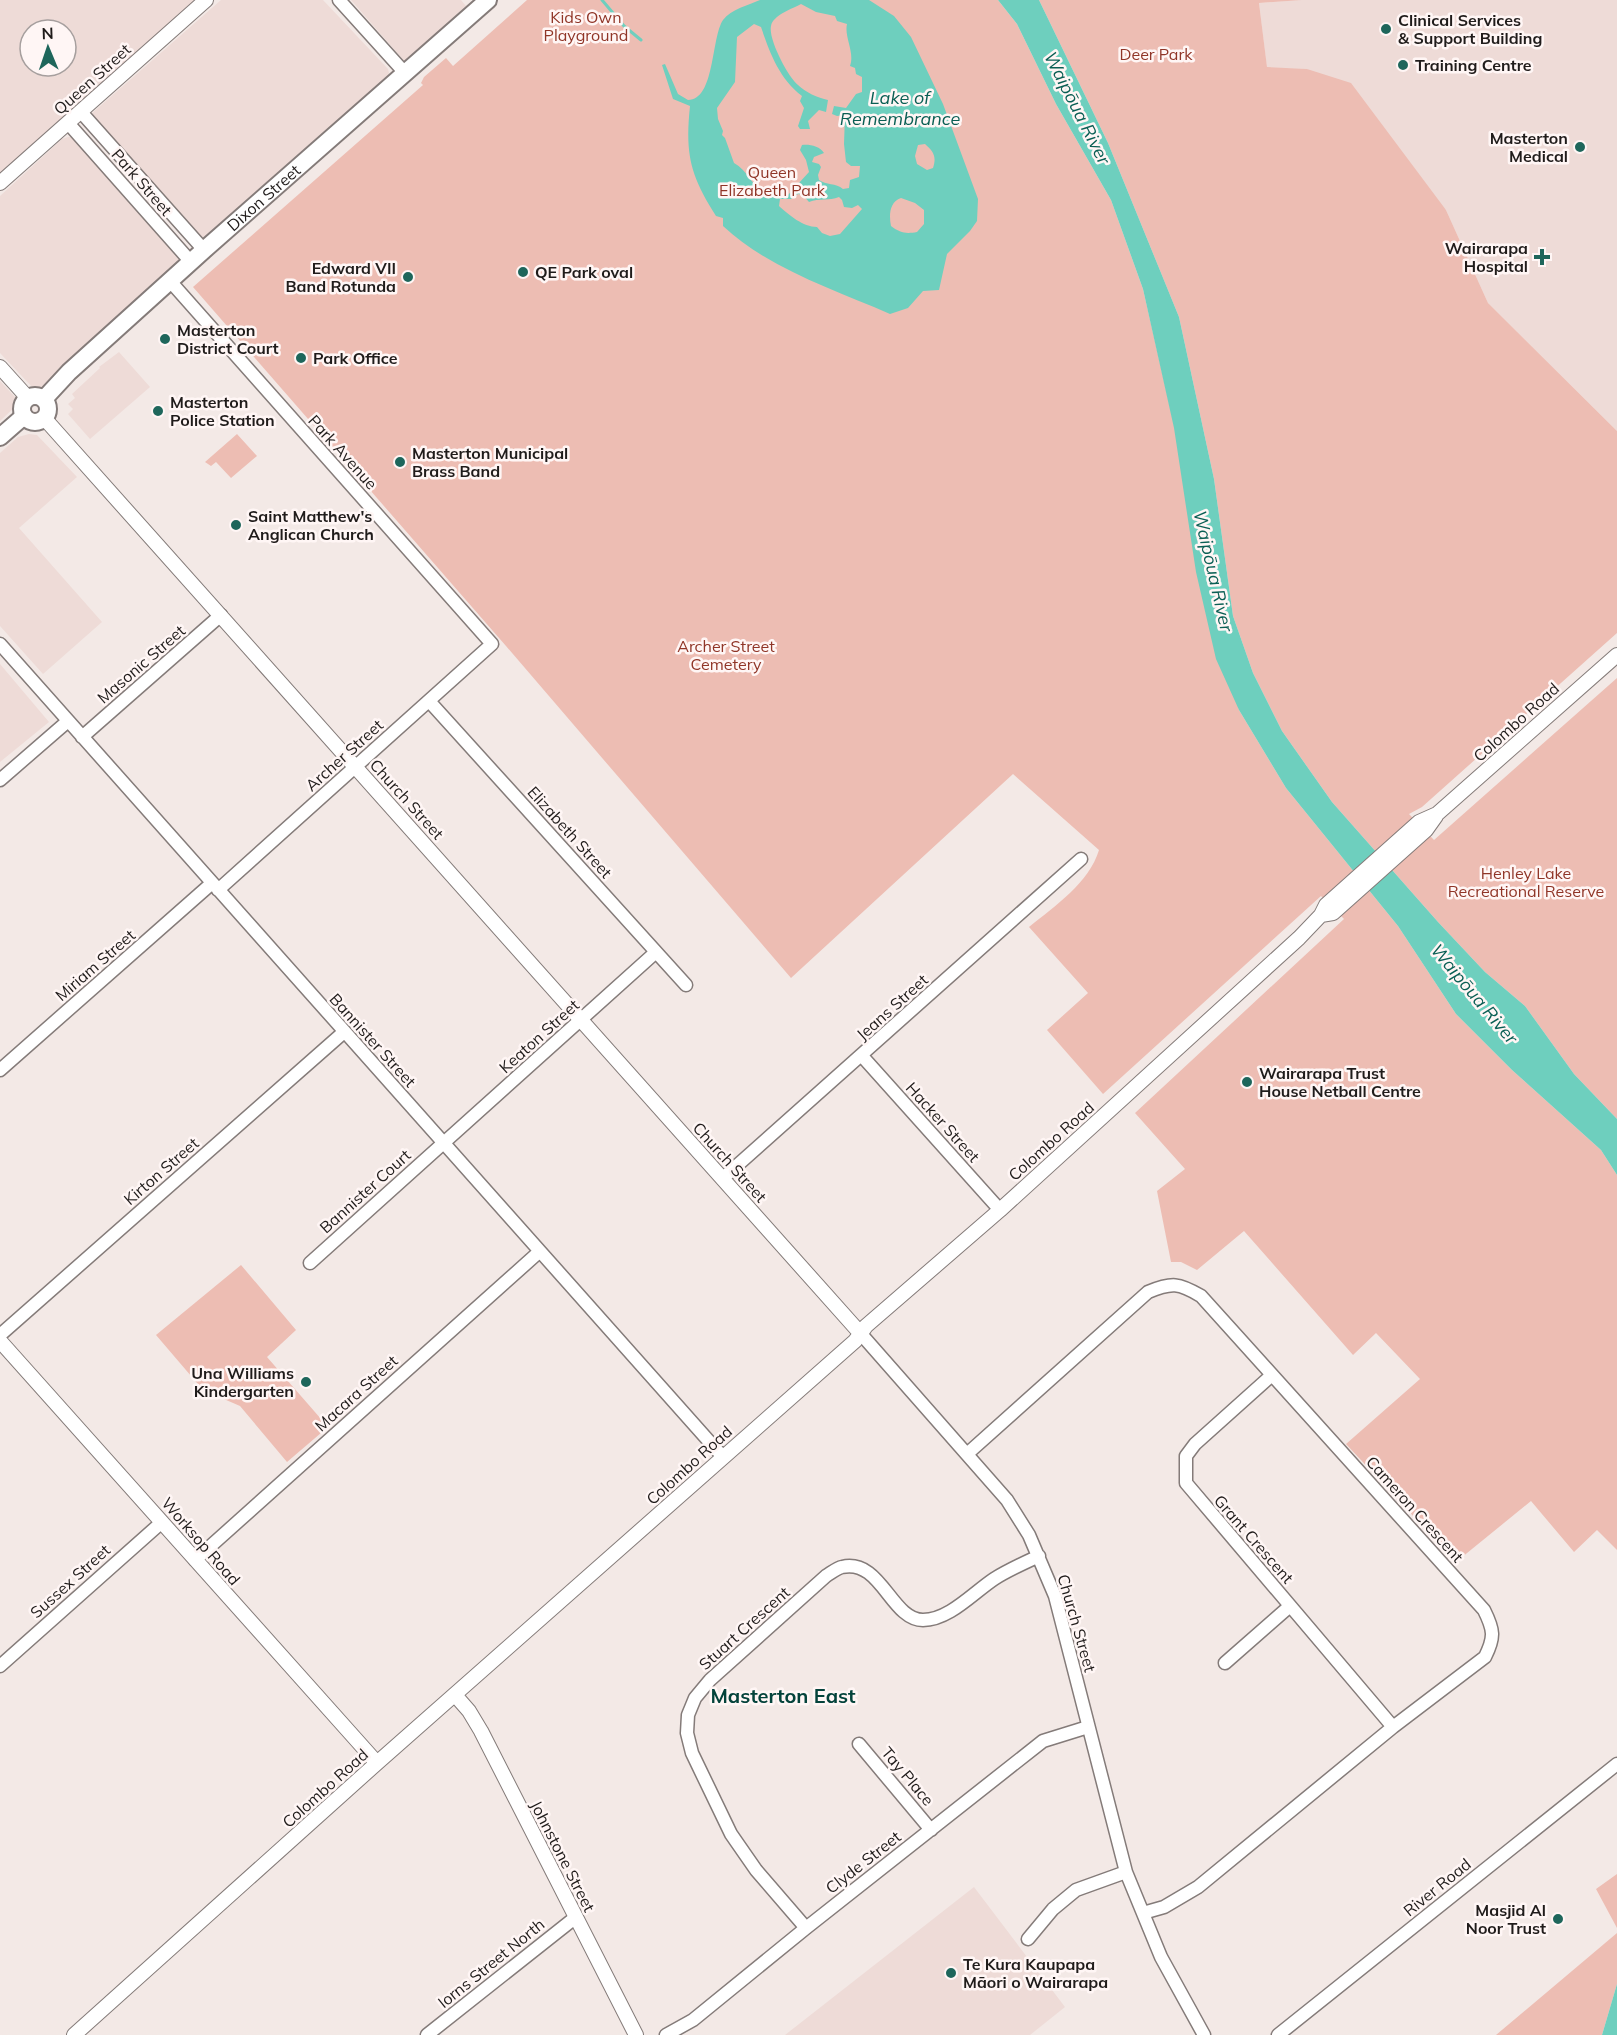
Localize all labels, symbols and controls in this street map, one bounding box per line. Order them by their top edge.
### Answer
park label: Kids Own Playground [544,7,628,45]
place label: Clinical Services & Support Building [1398,10,1542,48]
north arrow [18,18,78,78]
marker: Clinical Services & Support Building [1379,22,1393,36]
text: N [41,23,54,43]
street label: Queen Street [49,39,135,119]
park label: Deer Park [1119,44,1193,64]
water label: Waipōua River [1039,48,1116,169]
place label: Training Centre [1415,55,1532,75]
marker: Training Centre [1396,58,1410,72]
water label: Lake of Remembrance [840,86,960,130]
place label: Masterton Medical [1490,128,1568,166]
marker: Masterton Medical [1573,140,1587,154]
street label: Park Street [108,144,177,220]
street label: Dixon Street [223,160,305,235]
park label: Queen Elizabeth Park [719,162,826,200]
place label: Wairarapa Hospital [1445,238,1528,276]
marker: Wairarapa Hospital [1533,248,1551,266]
place label: Edward VII Band Rotunda [286,258,396,296]
place label: QE Park oval [535,262,633,282]
marker: QE Park oval [516,265,530,279]
marker: Edward VII Band Rotunda [401,270,415,284]
place label: Masterton District Court [177,320,279,358]
marker: Masterton District Court [158,332,172,346]
place label: Park Office [313,348,398,368]
marker: Park Office [294,351,308,365]
place label: Masterton Police Station [170,392,275,430]
marker: Masterton Police Station [151,404,165,418]
street label: Park Avenue [304,411,382,493]
place label: Masterton Municipal Brass Band [412,443,568,481]
marker: Masterton Municipal Brass Band [393,455,407,469]
place label: Saint Matthew's Anglican Church [248,506,374,544]
water label: Waipōua River [1188,508,1239,635]
marker: Saint Matthew's Anglican Church [229,518,243,532]
street label: Masonic Street [93,620,189,708]
park label: Archer Street Cemetery [677,636,775,674]
street label: Colombo Road [1469,678,1563,766]
street label: Archer Street [301,715,387,795]
street label: Church Street [366,755,448,844]
street label: Elizabeth Street [524,782,617,882]
park label: Henley Lake Recreational Reserve [1448,863,1604,901]
street label: Miriam Street [51,925,139,1005]
water label: Waipōua River [1426,939,1524,1050]
street label: Jeans Street [852,969,932,1044]
street label: Bannister Street [326,989,421,1091]
street label: Keaton Street [495,995,583,1077]
place label: Wairarapa Trust House Netball Centre [1259,1063,1421,1101]
marker: Wairarapa Trust House Netball Centre [1240,1075,1254,1089]
street label: Hacker Street [902,1078,984,1166]
street label: Colombo Road [1004,1097,1098,1185]
street label: Church Street [689,1118,771,1207]
street label: Kirton Street [119,1133,203,1209]
street label: Bannister Court [315,1145,415,1237]
street label: Macara Street [310,1350,402,1435]
place label: Una Williams Kindergarten [191,1363,294,1401]
marker: Una Williams Kindergarten [299,1375,313,1389]
street label: Colombo Road [642,1421,736,1509]
street label: Cameron Crescent [1362,1452,1468,1567]
street label: Grant Crescent [1210,1491,1298,1588]
street label: Worksop Road [157,1493,245,1589]
street label: Sussex Street [26,1540,114,1622]
street label: Church Street [1053,1572,1101,1675]
street label: Stuart Crescent [695,1582,794,1674]
district label: Masterton East [710,1683,856,1708]
street label: Tay Place [878,1742,938,1810]
street label: Colombo Road [278,1744,372,1832]
street label: Johnstone Street [526,1797,600,1915]
street label: Clyde Street [821,1826,905,1898]
street label: River Road [1399,1854,1475,1920]
place label: Masjid Al Noor Trust [1466,1900,1546,1938]
marker: Masjid Al Noor Trust [1551,1912,1565,1926]
street label: Iorns Street North [434,1914,548,2012]
place label: Te Kura Kaupapa Māori o Wairarapa [963,1954,1108,1992]
marker: Te Kura Kaupapa Māori o Wairarapa [944,1966,958,1980]

